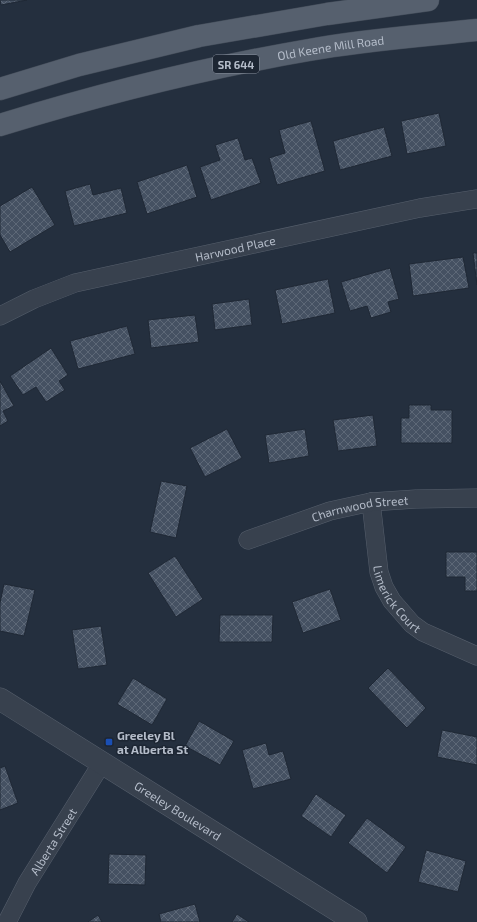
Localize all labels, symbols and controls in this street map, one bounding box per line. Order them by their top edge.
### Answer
street label: Old Keene Mill Road [276,32,385,63]
road number: SR 644 [213,55,259,73]
street label: Harwood Place [194,233,277,264]
street label: Charnwood Street [309,492,409,524]
street label: Limerick Court [371,565,424,635]
place label: Greeley Bl at Alberta St [117,728,188,756]
marker: Greeley Bl at Alberta St [104,737,114,747]
street label: Greeley Boulevard [132,778,224,843]
street label: Alberta Street [27,805,79,877]

